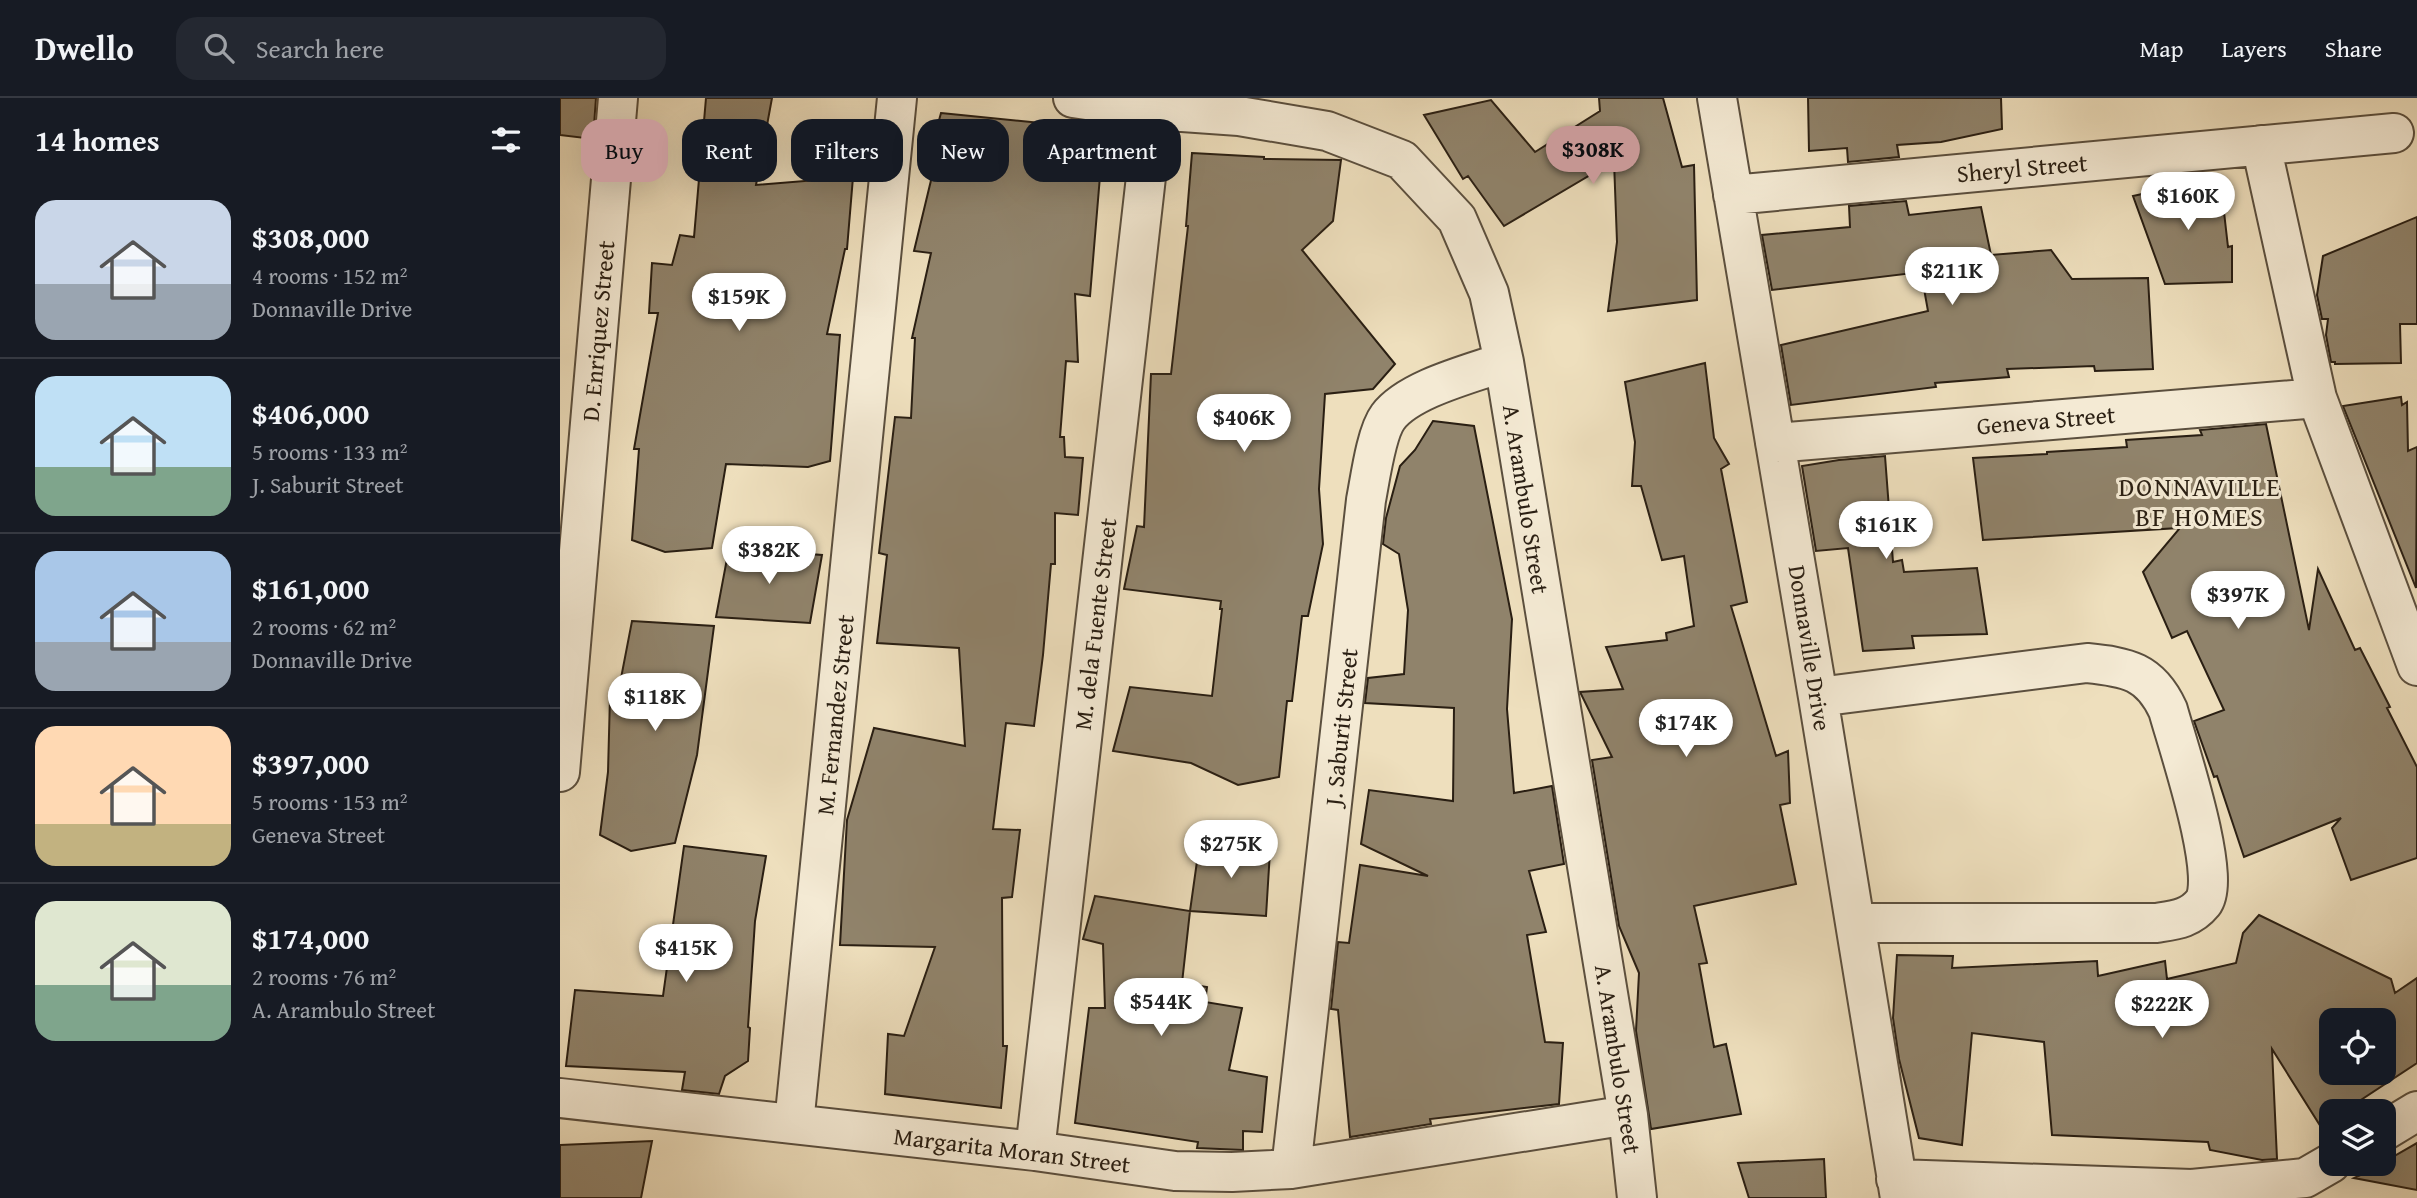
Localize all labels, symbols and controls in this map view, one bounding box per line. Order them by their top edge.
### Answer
search box [176,17,666,80]
text: Dwello [35,24,134,72]
icon: search [200,29,238,67]
text: Search here [256,29,384,68]
text: Map [2140,31,2183,66]
text: Layers [2221,31,2287,66]
text: Share [2325,31,2382,66]
text: 14 homes [35,118,160,162]
chip: Buy [581,119,668,182]
chip: Rent [682,119,777,182]
chip: Filters [791,119,903,182]
chip: New [917,119,1009,182]
chip: Apartment [1023,119,1181,182]
icon: filters [487,121,525,159]
pin: $308K [1544,126,1642,186]
text: $308K [1562,132,1624,165]
street label: Sheryl Street [1955,145,2089,191]
pin: $160K [2139,172,2237,232]
text: $160K [2157,178,2219,211]
text: $308,000 [252,215,369,259]
icon: home [91,228,175,312]
street label: D. Enriquez Street [573,239,623,423]
pin: $211K [1903,248,2001,307]
text: $211K [1921,253,1983,286]
text: 4 rooms · 152 m² [252,259,407,292]
pin: $159K [690,274,788,333]
text: $159K [708,279,770,312]
text: Donnaville Drive [252,292,412,325]
text: $406,000 [252,391,369,435]
pin: $406K [1195,394,1293,454]
street label: Geneva Street [1975,396,2117,443]
text: $406K [1213,400,1275,433]
street label: A. Arambulo Street [1494,402,1558,597]
icon: home [91,404,175,488]
text: 5 rooms · 133 m² [252,435,407,468]
district label: DONNAVILLE BF HOMES [2119,467,2281,536]
text: J. Saburit Street [252,468,404,501]
pin: $161K [1837,502,1935,561]
text: $161K [1855,507,1917,540]
street label: M. dela Fuente Street [1065,515,1125,732]
pin: $382K [720,526,818,586]
text: $382K [738,532,800,565]
street label: Donnaville Drive [1780,563,1840,733]
text: $161,000 [252,566,369,610]
pin: $397K [2189,572,2287,631]
text: $397K [2207,577,2269,610]
icon: home [91,579,175,663]
text: 2 rooms · 62 m² [252,610,396,643]
street label: M. Fernandez Street [807,612,863,817]
text: Donnaville Drive [252,643,412,676]
street label: J. Saburit Street [1315,646,1367,811]
pin: $118K [606,674,704,733]
text: $118K [624,679,686,712]
pin: $174K [1637,700,1735,759]
text: $174K [1655,705,1717,738]
text: $397,000 [252,741,369,785]
icon: home [91,754,175,838]
text: 5 rooms · 153 m² [252,785,407,818]
text: Geneva Street [252,818,385,851]
pin: $275K [1182,820,1280,880]
text: $275K [1200,826,1262,859]
text: $174,000 [252,916,369,960]
pin: $415K [637,924,735,984]
icon: home [91,929,175,1013]
text: $415K [655,930,717,963]
text: 2 rooms · 76 m² [252,960,396,993]
street label: A. Arambulo Street [1586,962,1650,1157]
pin: $544K [1112,978,1210,1038]
pin: $222K [2113,981,2211,1040]
text: $544K [1130,984,1192,1017]
text: $222K [2131,986,2193,1019]
text: A. Arambulo Street [252,993,435,1026]
map controls [2319,1008,2396,1176]
button: locate [2319,1008,2396,1085]
button: layers [2319,1099,2396,1176]
street label: Margarita Moran Street [892,1118,1133,1182]

